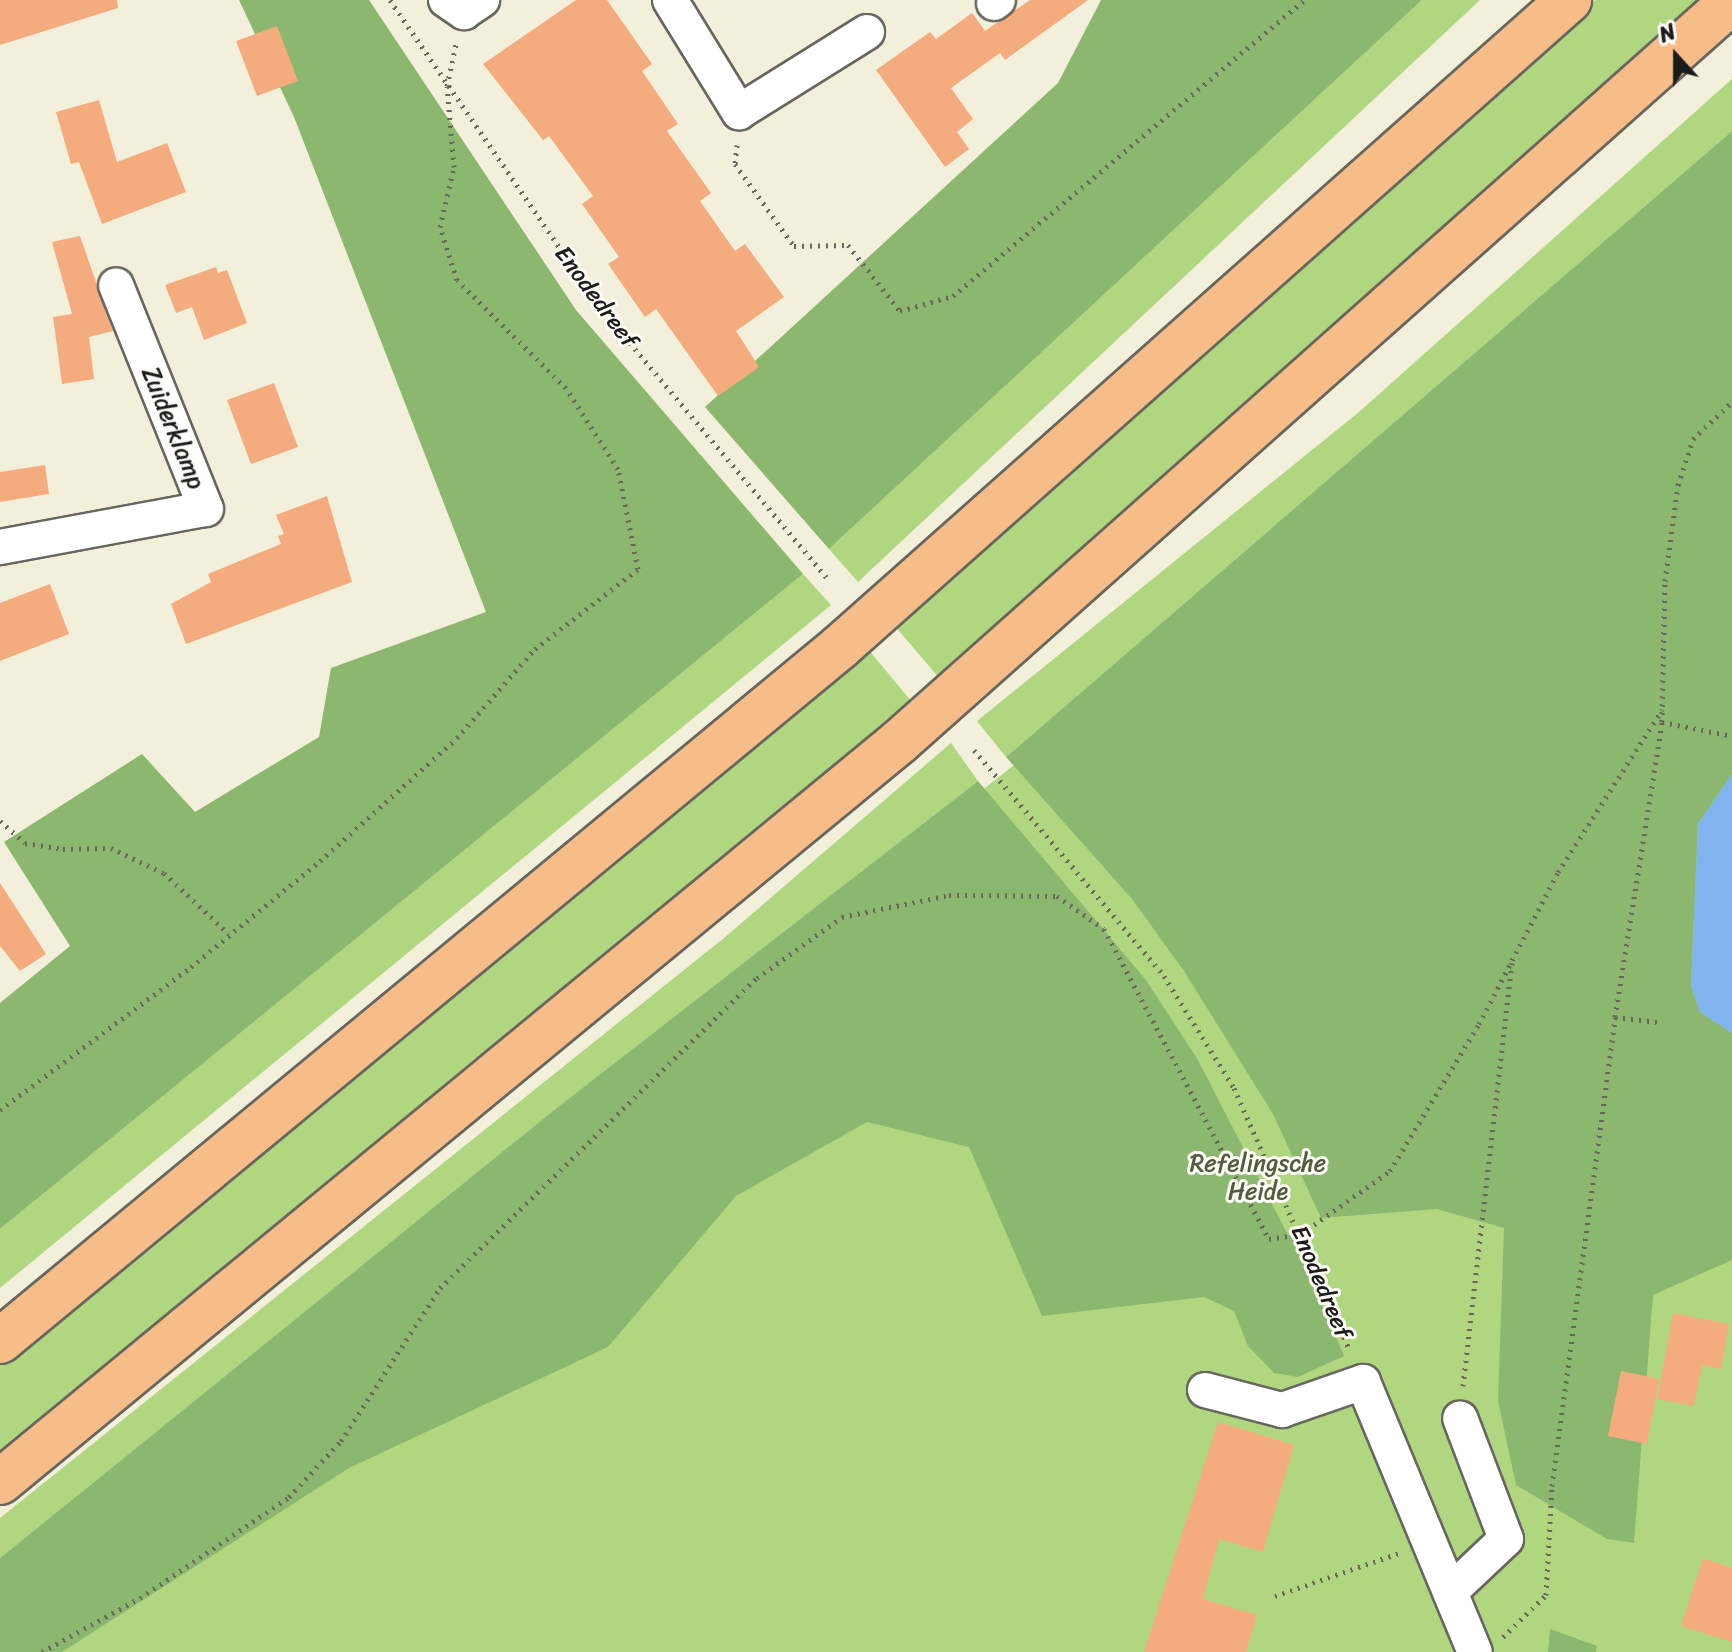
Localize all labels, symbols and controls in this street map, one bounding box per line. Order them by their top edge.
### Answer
text: N [1653,12,1681,54]
north arrow [1636,16,1716,96]
street label: Enodedreef [548,240,644,354]
street label: Zuiderklamp [135,363,211,493]
park label: Refelingsche Heide [1190,1150,1326,1206]
street label: Enodedreef [1284,1221,1358,1343]

